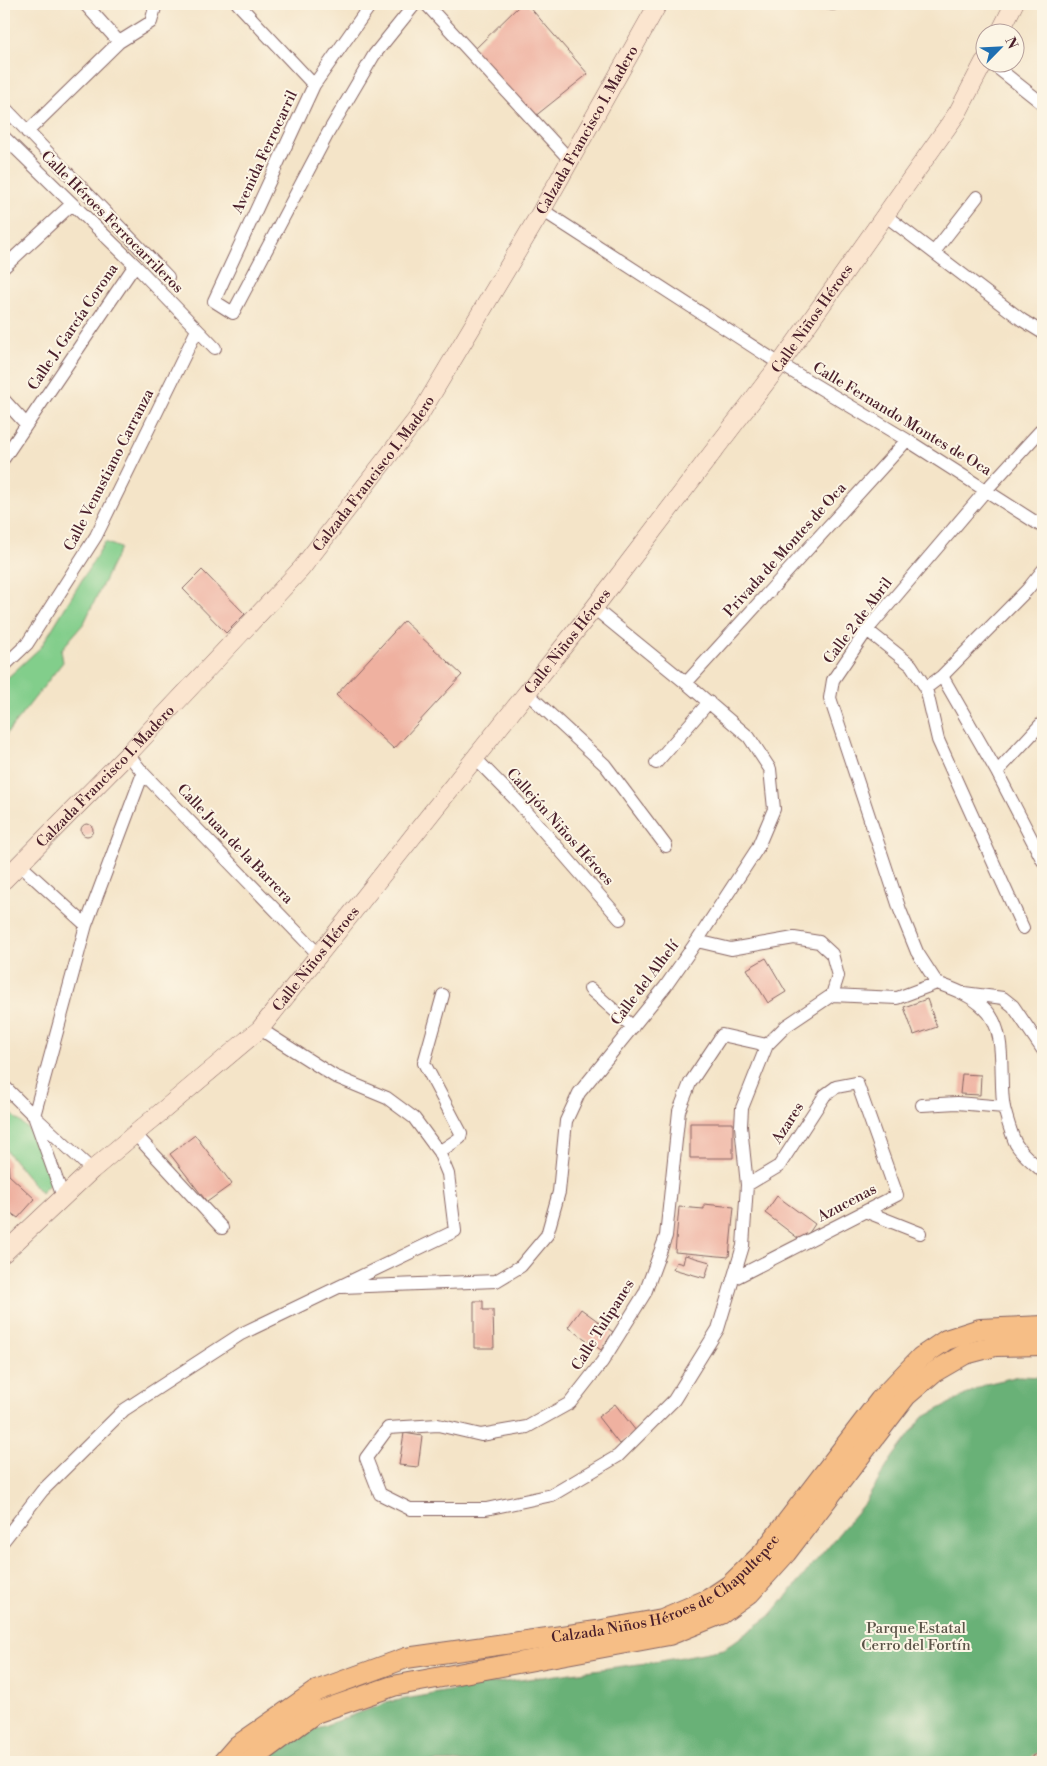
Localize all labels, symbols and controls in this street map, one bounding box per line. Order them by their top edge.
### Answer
north arrow [974,22,1024,72]
text: N [1000,34,1021,52]
street label: Calzada Francisco I. Madero [532,42,642,218]
street label: Avenida Ferrocarril [228,87,302,217]
street label: Calle Héroes Ferrocarrileros [37,147,187,297]
street label: Calle J. García Corona [24,260,123,394]
street label: Calle Niños Héroes [767,260,857,377]
street label: Calle Fernando Montes de Oca [809,358,995,480]
street label: Calle Venustiano Carranza [60,385,158,554]
street label: Calzada Francisco I. Madero [308,392,439,556]
street label: Privada de Montes de Oca [720,478,851,621]
street label: Calle 2 de Abril [819,574,897,668]
street label: Calle Niños Héroes [520,585,615,698]
street label: Calzada Francisco I. Madero [32,701,179,851]
street label: Callejón Niños Héroes [502,764,618,890]
street label: Calle Juan de la Barrera [173,780,297,908]
street label: Calle Niños Héroes [268,902,363,1015]
street label: Calle del Alhelí [607,936,684,1029]
street label: Azares [767,1099,808,1148]
street label: Azucenas [813,1180,880,1227]
street label: Calle Tulipanes [567,1276,639,1374]
street label: Calzada Niños Héroes de Chapultepec [550,1530,783,1647]
park label: Parque Estatal Cerro del Fortín [861,1619,971,1655]

